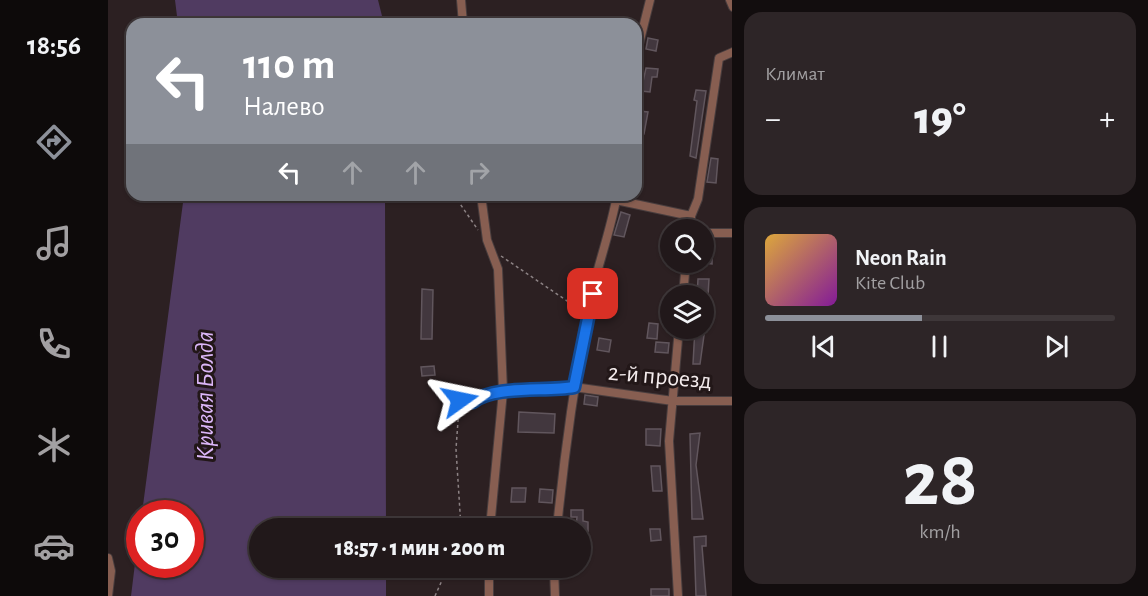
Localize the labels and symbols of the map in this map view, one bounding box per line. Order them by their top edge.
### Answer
pin [567,268,618,319]
water label: Кривая Болда [192,331,218,461]
street label: 2-й проезд [607,361,713,393]
position arrow [428,368,492,432]
speed limit sign: 30 [126,500,204,578]

